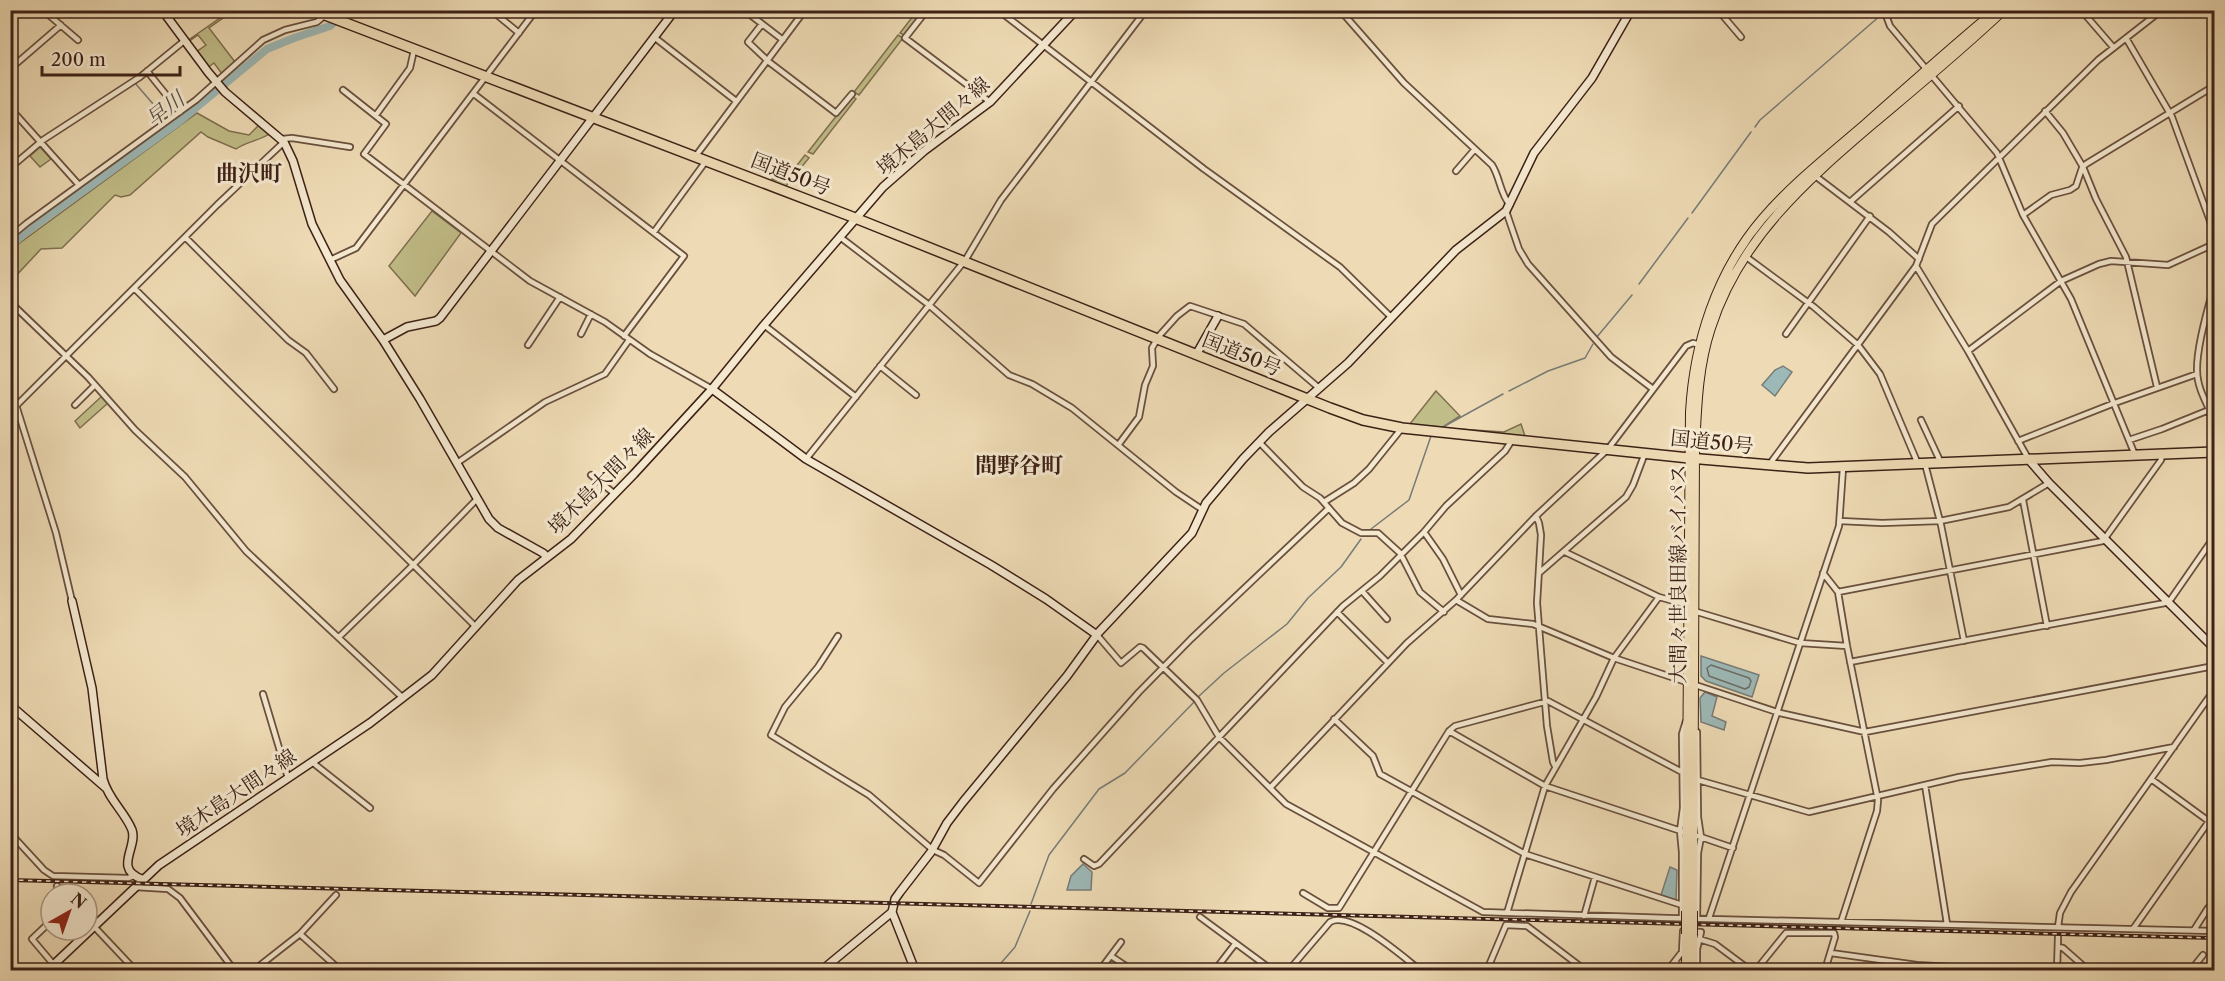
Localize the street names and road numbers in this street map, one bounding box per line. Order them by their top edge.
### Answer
street label: 境木島大間々線 [872,72,994,180]
street label: 国道50号 [748,148,834,200]
street label: 国道50号 [1199,327,1285,381]
street label: 境木島大間々線 [543,423,659,539]
street label: 国道50号 [1669,426,1755,458]
street label: 大間々世良田線バイパス [1666,464,1690,684]
street label: 境木島大間々線 [171,744,301,842]

